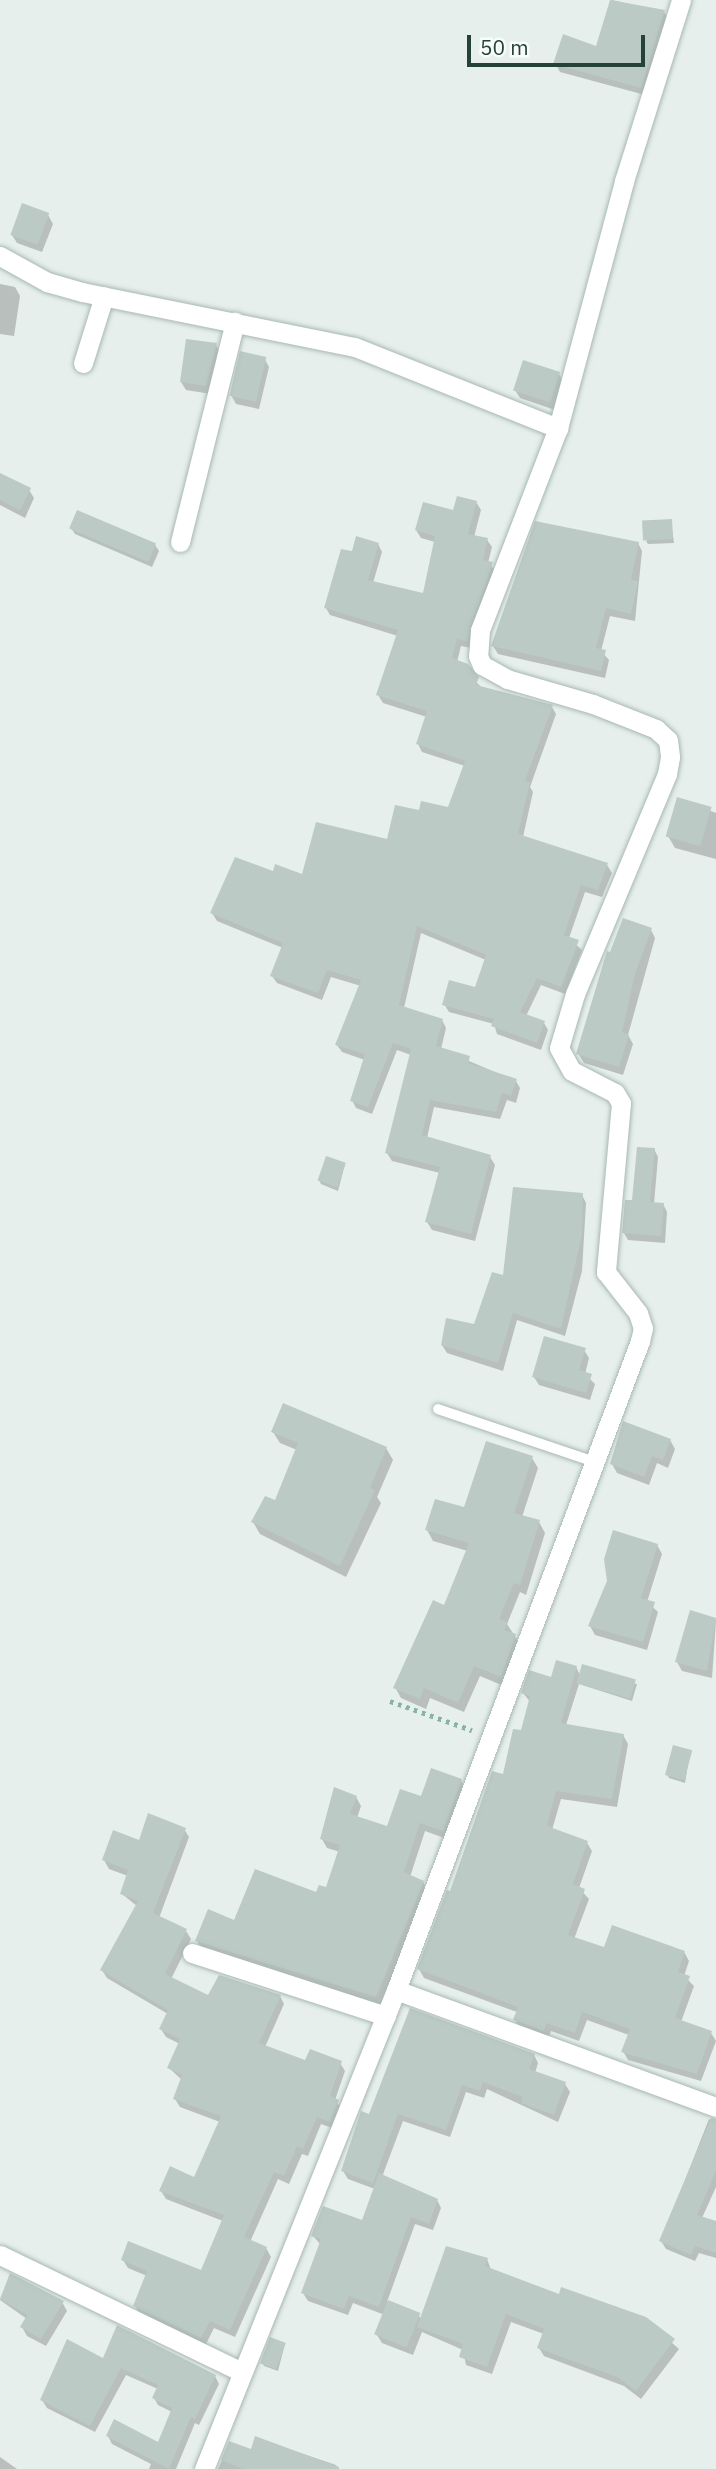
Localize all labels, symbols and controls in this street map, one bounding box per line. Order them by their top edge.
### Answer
scale bar [471,21,650,65]
text: 50 m [480,33,529,61]

